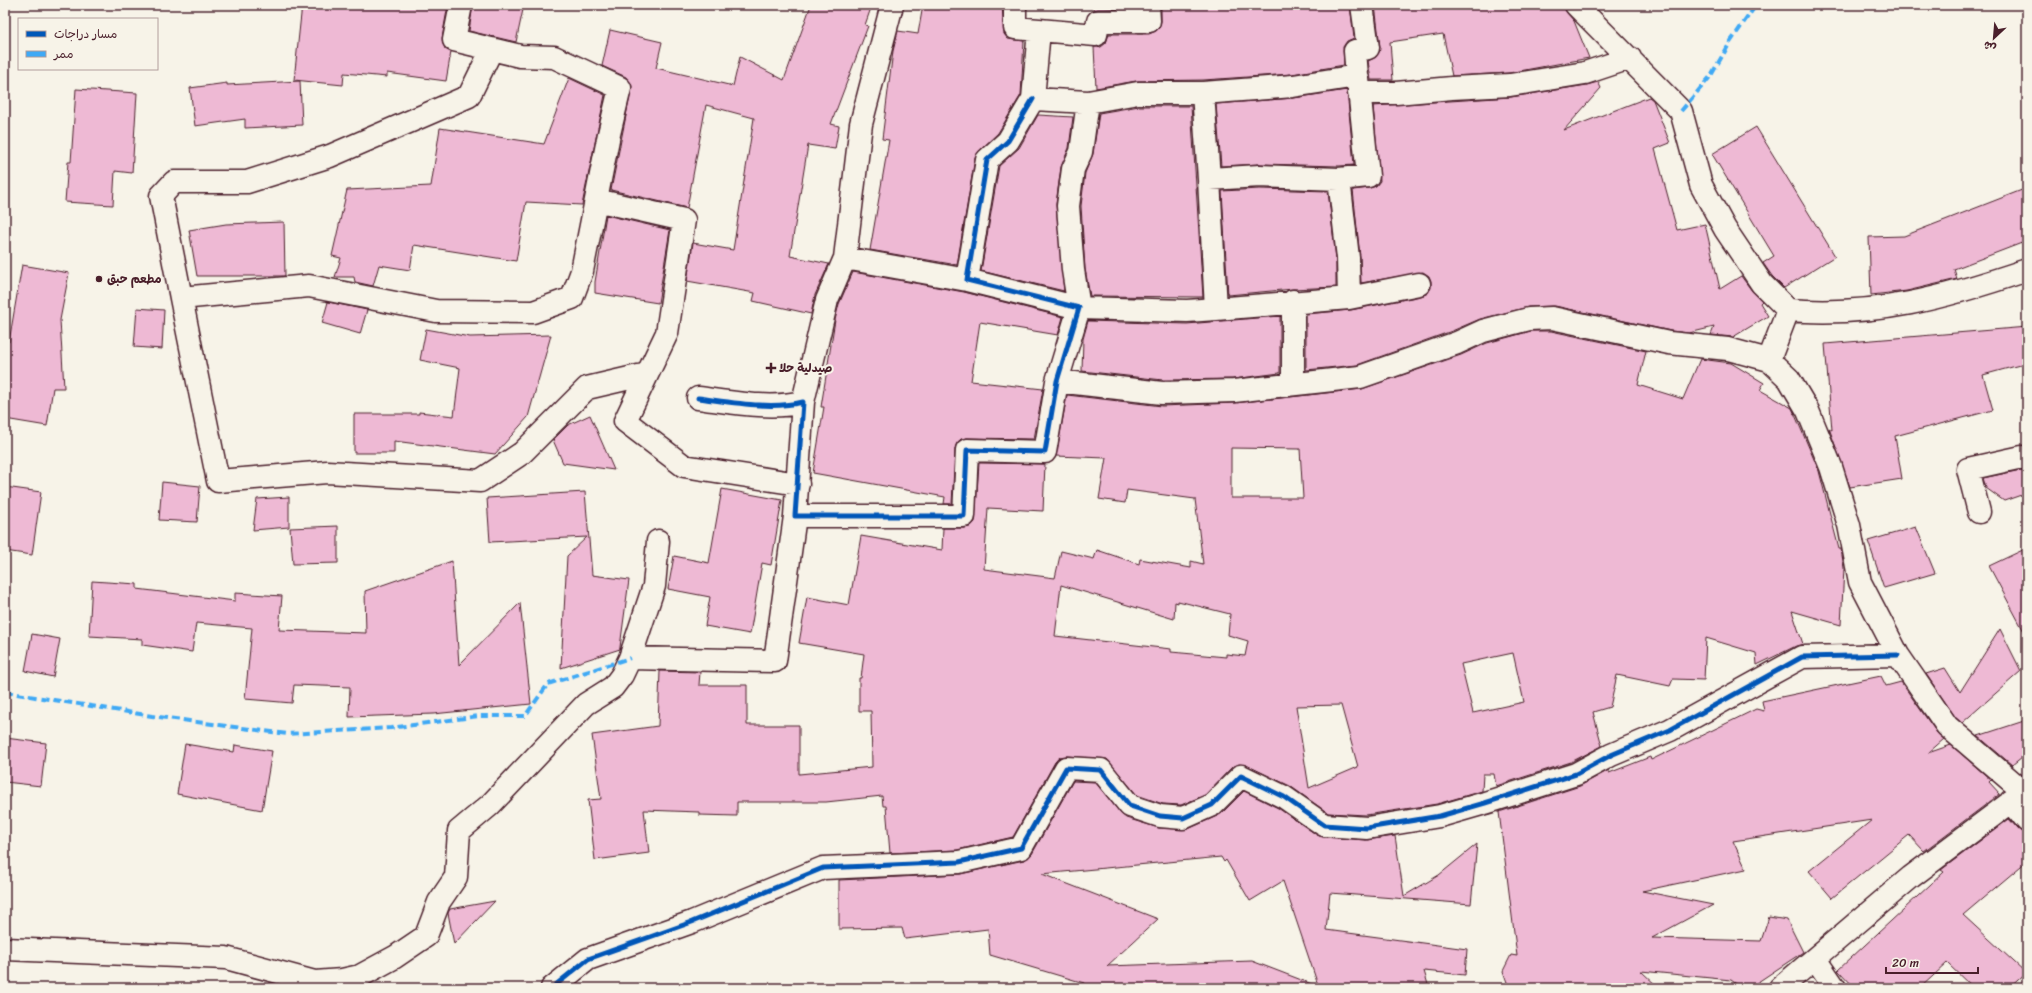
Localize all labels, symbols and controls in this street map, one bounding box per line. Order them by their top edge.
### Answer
legend [18,18,158,70]
north arrow [1974,18,2014,58]
text: مسار دراجات [54,23,117,45]
text: ش [1980,35,1999,58]
text: ممر [53,43,73,65]
place label: مطعم حبق [107,268,162,290]
marker: مطعم حبق [94,274,104,284]
place label: صيدلية حلا [779,357,832,379]
marker: صيدلية حلا [766,363,776,373]
scale bar [1886,949,1978,975]
text: 20 m [1892,952,1919,974]

